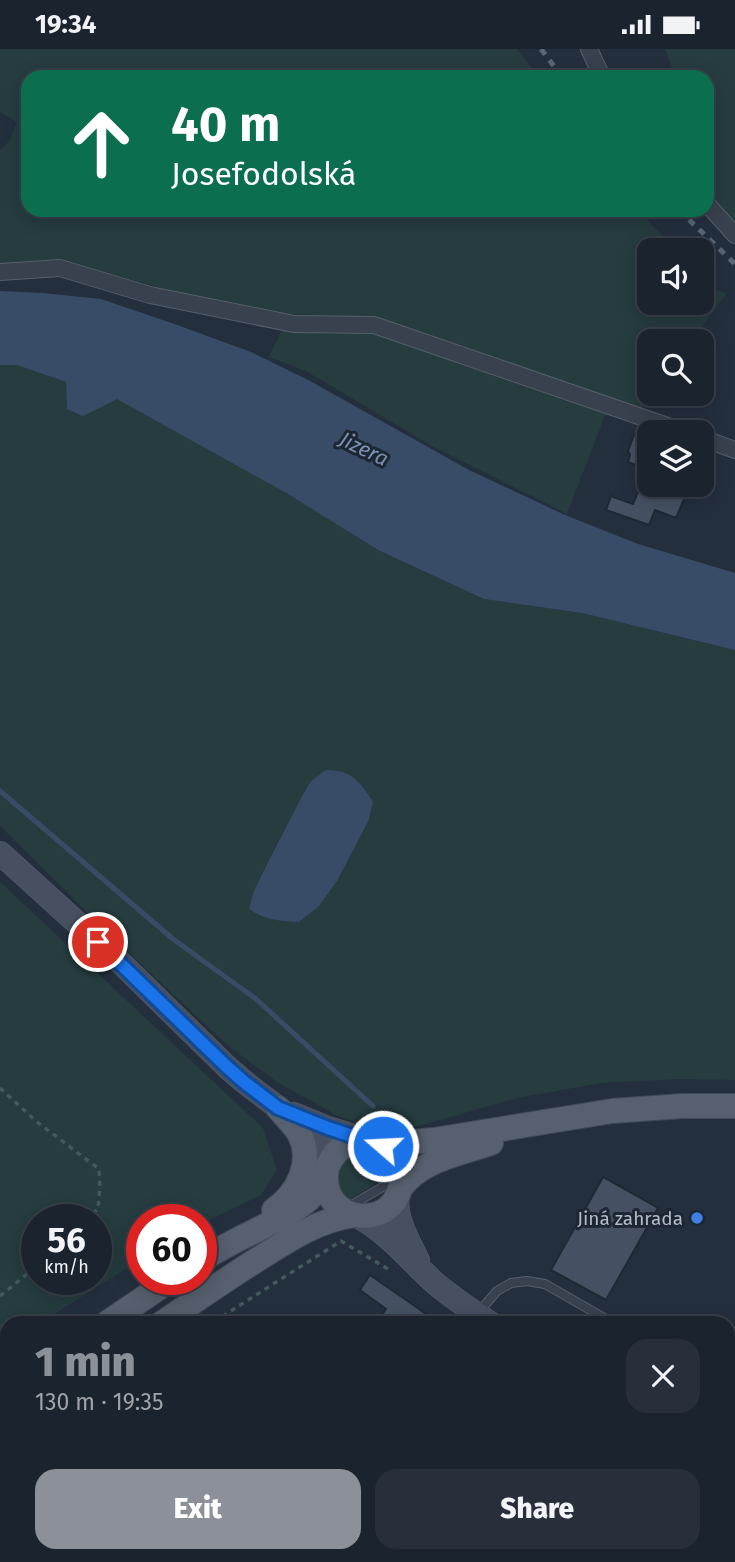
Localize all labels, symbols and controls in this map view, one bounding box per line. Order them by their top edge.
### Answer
text: 19:34 [35,9,96,40]
text: 40 m [171,95,280,154]
icon: ahead [56,98,147,189]
text: Josefodolská [171,155,356,193]
map controls [637,238,714,497]
button: sound [637,238,714,315]
button: search [637,329,714,406]
button: layers [637,420,714,497]
water label: Jizera [334,426,393,472]
pin [68,912,128,972]
icon: arrive [79,923,117,961]
position arrow [346,1109,420,1183]
speed limit sign: 60 [126,1204,217,1295]
place label: Jiná zahrada [577,1207,683,1230]
marker: Jiná zahrada [689,1210,705,1226]
text: 56 [47,1219,86,1261]
text: km/h [44,1256,89,1278]
text: 1 min [35,1337,136,1387]
button: close [626,1339,700,1413]
text: 130 m · 19:35 [35,1388,164,1416]
button: Exit [35,1469,361,1549]
button: Share [375,1469,700,1549]

